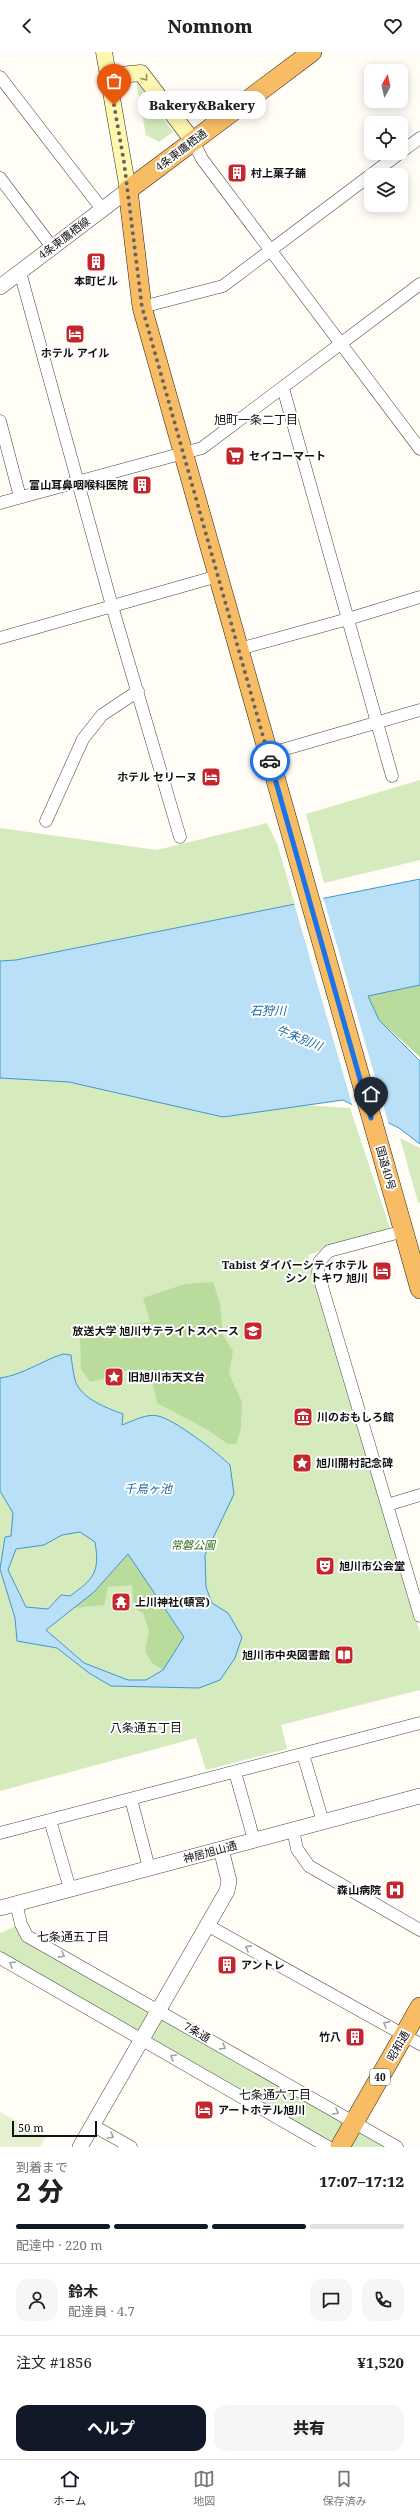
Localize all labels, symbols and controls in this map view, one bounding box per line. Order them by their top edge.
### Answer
text: Nomnom [167,14,253,38]
icon: back [16,15,38,37]
icon: heart [382,15,404,37]
pin [97,64,131,105]
north arrow [364,64,408,108]
map controls [364,64,408,212]
icon: bag [103,70,125,92]
one-way arrow [141,74,148,81]
callout: Bakery&Bakery [138,91,266,119]
text: Bakery&Bakery [149,96,255,114]
button: locate [364,116,408,160]
street label: 4条東鷹栖通 [152,125,210,174]
building icon: 村上菓子舗 [226,162,248,184]
place label: 村上菓子舗 [251,165,306,180]
button: layers [364,168,408,212]
street label: 4条東鷹栖線 [35,213,93,262]
building icon: 本町ビル [85,251,107,273]
place label: 本町ビル [74,273,118,288]
hotel icon: ホテル アイル [64,323,86,345]
place label: ホテル アイル [41,345,109,360]
district label: 旭町一条二丁目 [214,411,298,428]
supermarket icon: セイコーマート [224,445,246,467]
place label: セイコーマート [249,448,326,463]
building icon: 富山耳鼻咽喉科医院 [131,474,153,496]
place label: 富山耳鼻咽喉科医院 [29,477,128,492]
courier [250,741,290,781]
icon: car [259,750,281,772]
hotel icon: ホテル セリーヌ [200,766,222,788]
place label: ホテル セリーヌ [117,769,197,784]
water label: 石狩川 [250,1002,288,1019]
water label: 牛朱別川 [274,1021,326,1055]
pin [354,1077,388,1118]
icon: home [360,1083,382,1105]
street label: 国道40号 [373,1144,400,1192]
place label: Tabist ダイバーシティホテル シン トキワ 旭川 [222,1257,368,1285]
hotel icon: Tabist ダイバーシティホテル シン トキワ 旭川 [371,1260,393,1282]
school or university icon: 放送大学 旭川サテライトスペース [242,1320,264,1342]
place label: 放送大学 旭川サテライトスペース [72,1323,239,1338]
place icon: 旧旭川市天文台 [103,1366,125,1388]
place label: 旧旭川市天文台 [128,1369,205,1384]
museum icon: 川のおもしろ館 [292,1406,314,1428]
place label: 川のおもしろ館 [317,1409,394,1424]
place icon: 旭川開村記念碑 [291,1452,313,1474]
place label: 旭川開村記念碑 [316,1455,393,1470]
water label: 千鳥ヶ池 [124,1480,173,1497]
park label: 常磐公園 [171,1537,217,1552]
theatre icon: 旭川市公会堂 [314,1555,336,1577]
place label: 旭川市公会堂 [339,1558,405,1573]
temple icon: 上川神社(頓宮) [110,1591,132,1613]
place label: 上川神社(頓宮) [135,1594,210,1609]
library icon: 旭川市中央図書館 [333,1644,355,1666]
place label: 旭川市中央図書館 [242,1647,330,1662]
district label: 八条通五丁目 [110,1719,182,1736]
street label: 神居旭山通 [181,1837,238,1866]
hospital icon: 森山病院 [384,1879,406,1901]
place label: 森山病院 [337,1882,381,1897]
district label: 七条通五丁目 [37,1928,109,1945]
one-way arrow [245,1945,252,1952]
one-way arrow [58,1951,65,1958]
building icon: アントレ [216,1954,238,1976]
place label: アントレ [241,1957,285,1972]
one-way arrow [9,1962,16,1969]
street label: 7条通 [181,2018,213,2045]
one-way arrow [383,2022,390,2029]
building icon: 竹八 [344,2026,366,2048]
street label: 昭和通 [383,2028,412,2064]
place label: 竹八 [319,2029,341,2044]
one-way arrow [219,2043,227,2050]
one-way arrow [170,2055,177,2062]
road number: 40 [370,2069,390,2085]
district label: 七条通六丁目 [239,2086,311,2103]
hotel icon: アートホテル旭川 [193,2099,215,2121]
place label: アートホテル旭川 [218,2102,305,2117]
one-way arrow [332,2108,339,2115]
scale bar [12,2119,97,2138]
text: 50 m [18,2120,44,2135]
one-way arrow [107,2131,114,2138]
text: 到着まで [16,2158,68,2176]
text: 17:07–17:12 [319,2171,404,2191]
text: 2 分 [16,2173,64,2209]
text: 配達中 · 220 m [16,2236,102,2254]
button: person [16,2279,58,2321]
button: chat [310,2279,352,2321]
button: phone [362,2279,404,2321]
text: 鈴木 [68,2281,98,2301]
text: 配達員 · 4.7 [68,2302,135,2320]
text: 注文 #1856 [16,2352,92,2372]
text: ¥1,520 [357,2352,404,2372]
button: ヘルプ [16,2405,206,2451]
button: 共有 [214,2405,404,2451]
tab: ホーム [54,2468,86,2508]
tab: 地図 [193,2468,215,2508]
tab: 保存済み [322,2468,366,2508]

